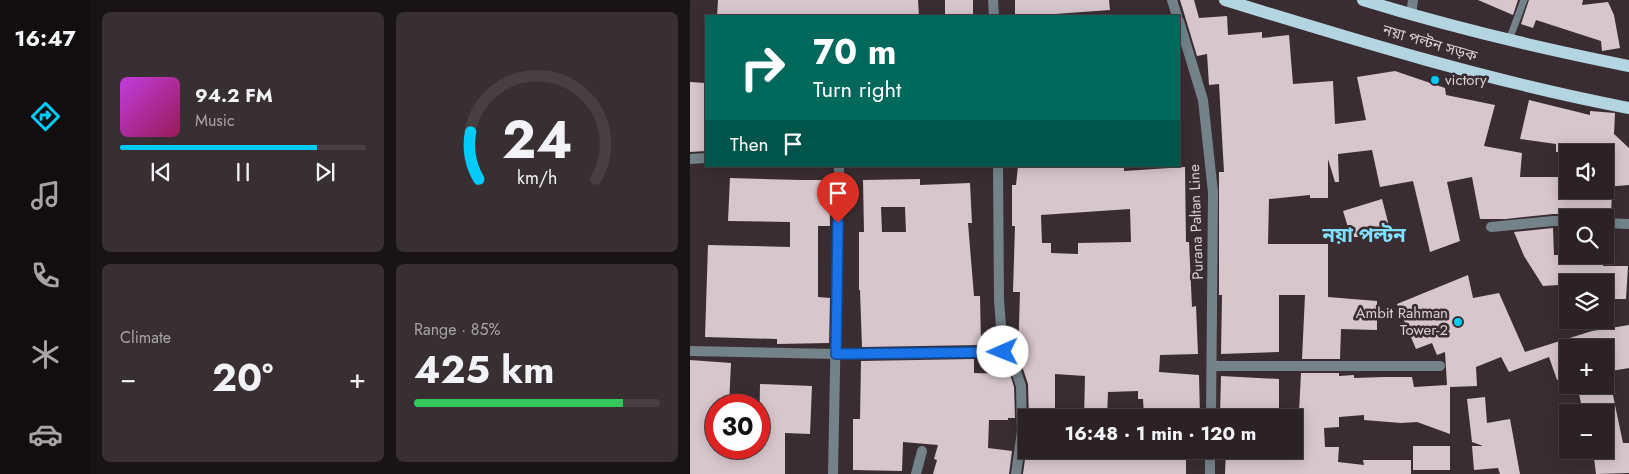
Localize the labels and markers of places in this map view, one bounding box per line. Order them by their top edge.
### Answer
place label: victory [1445,69,1487,91]
marker: victory [1429,74,1441,86]
pin [817,172,859,223]
place label: Ambit Rahman Tower-2 [1356,302,1448,341]
marker: Ambit Rahman Tower-2 [1452,316,1464,328]

